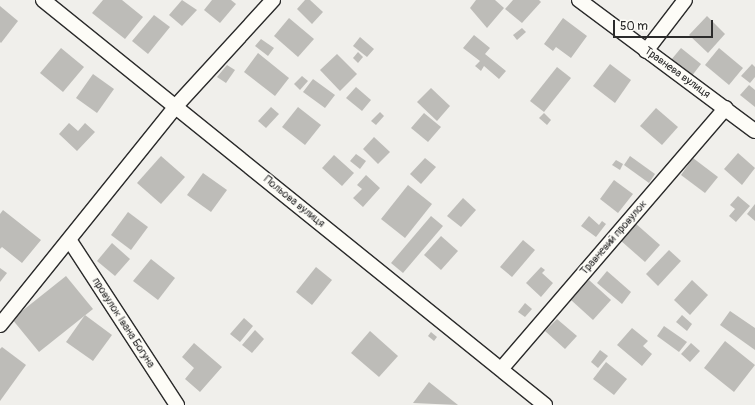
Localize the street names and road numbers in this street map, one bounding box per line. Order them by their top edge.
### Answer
street label: Травнева вулиця [641,45,713,101]
street label: Польова вулиця [261,173,327,231]
street label: Травневий провулок [578,198,650,278]
street label: провулок Івана Богуна [89,275,157,371]

